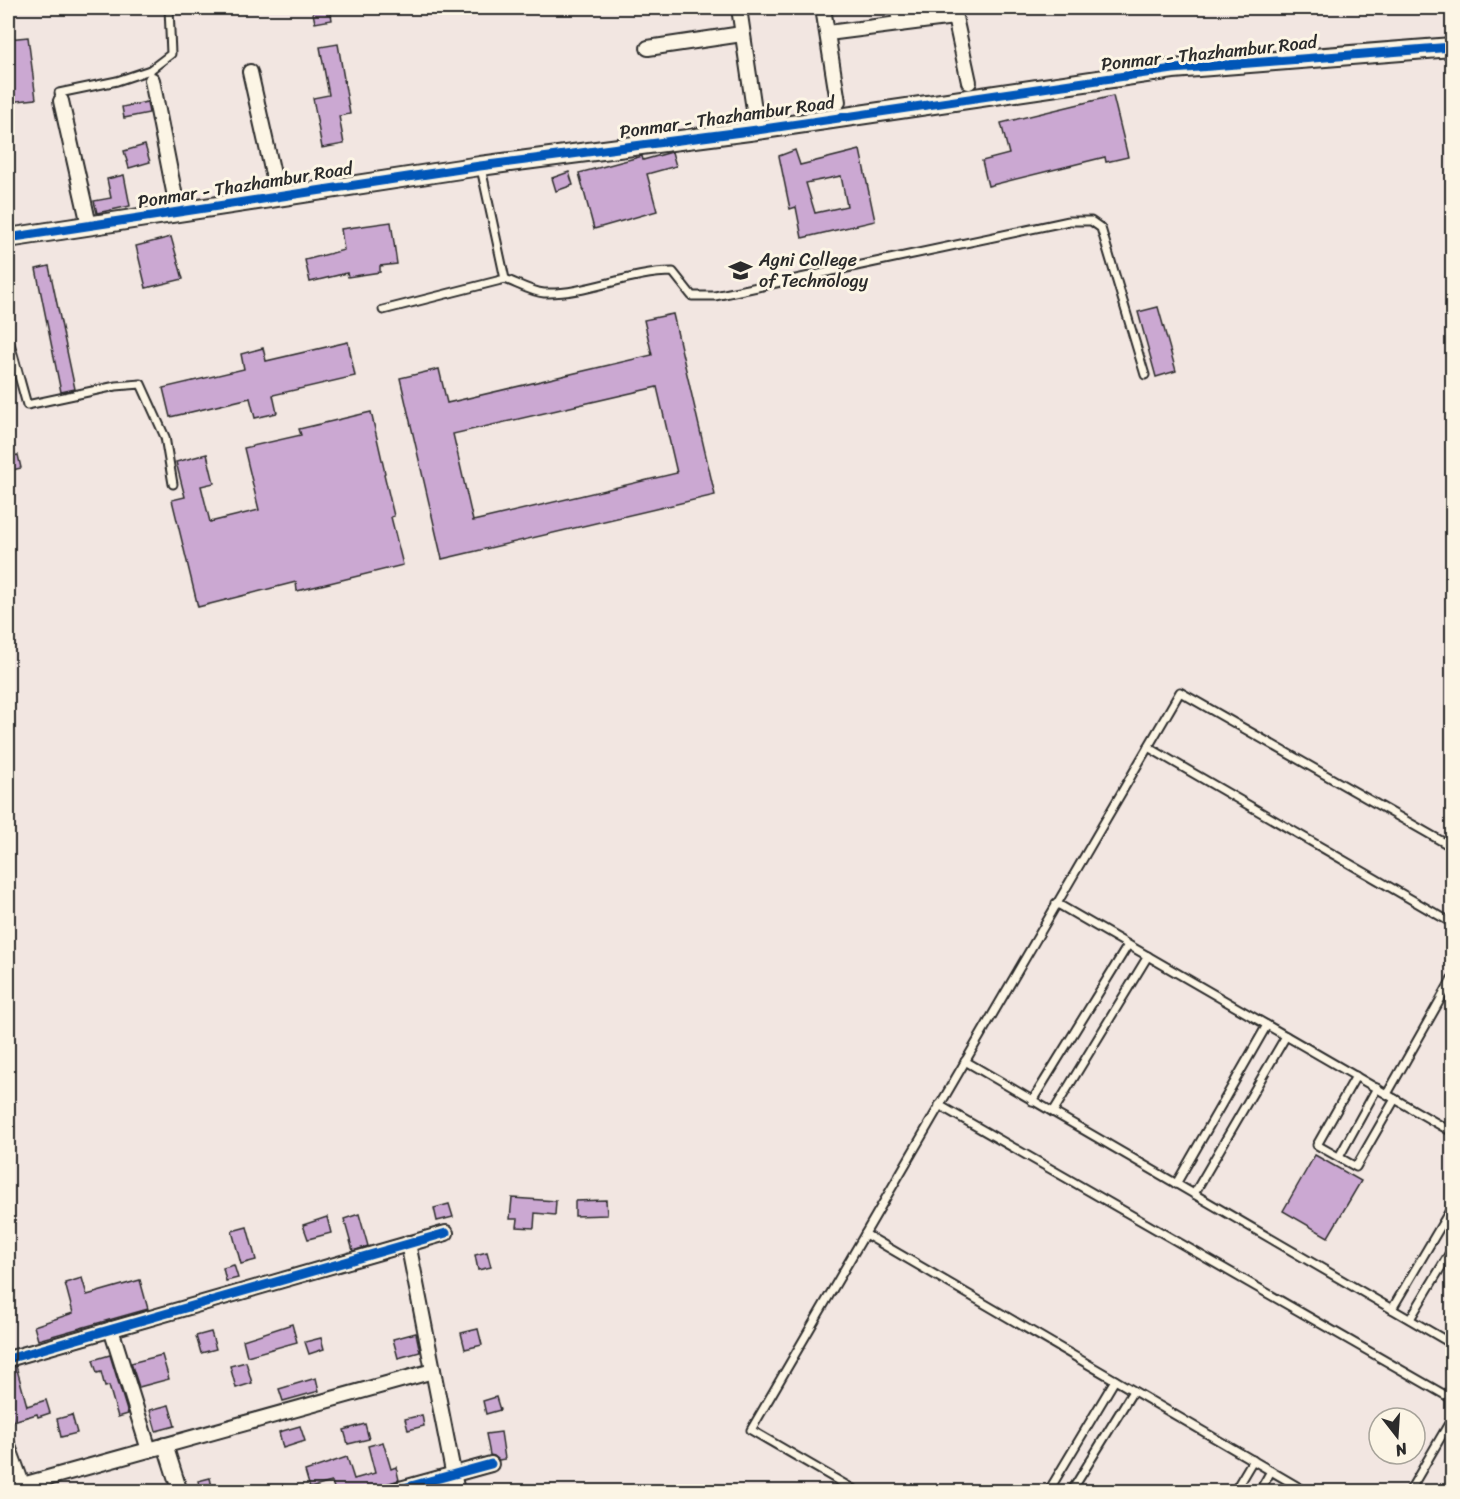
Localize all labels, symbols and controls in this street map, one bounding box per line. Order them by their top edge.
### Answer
street label: Ponmar - Thazhambur Road [1099,26,1320,80]
street label: Ponmar - Thazhambur Road [617,86,838,148]
street label: Ponmar - Thazhambur Road [135,152,356,218]
place label: Agni College of Technology [758,244,869,297]
school or university icon: Agni College of Technology [728,257,754,283]
north arrow [1367,1406,1427,1466]
text: N [1391,1434,1412,1466]

